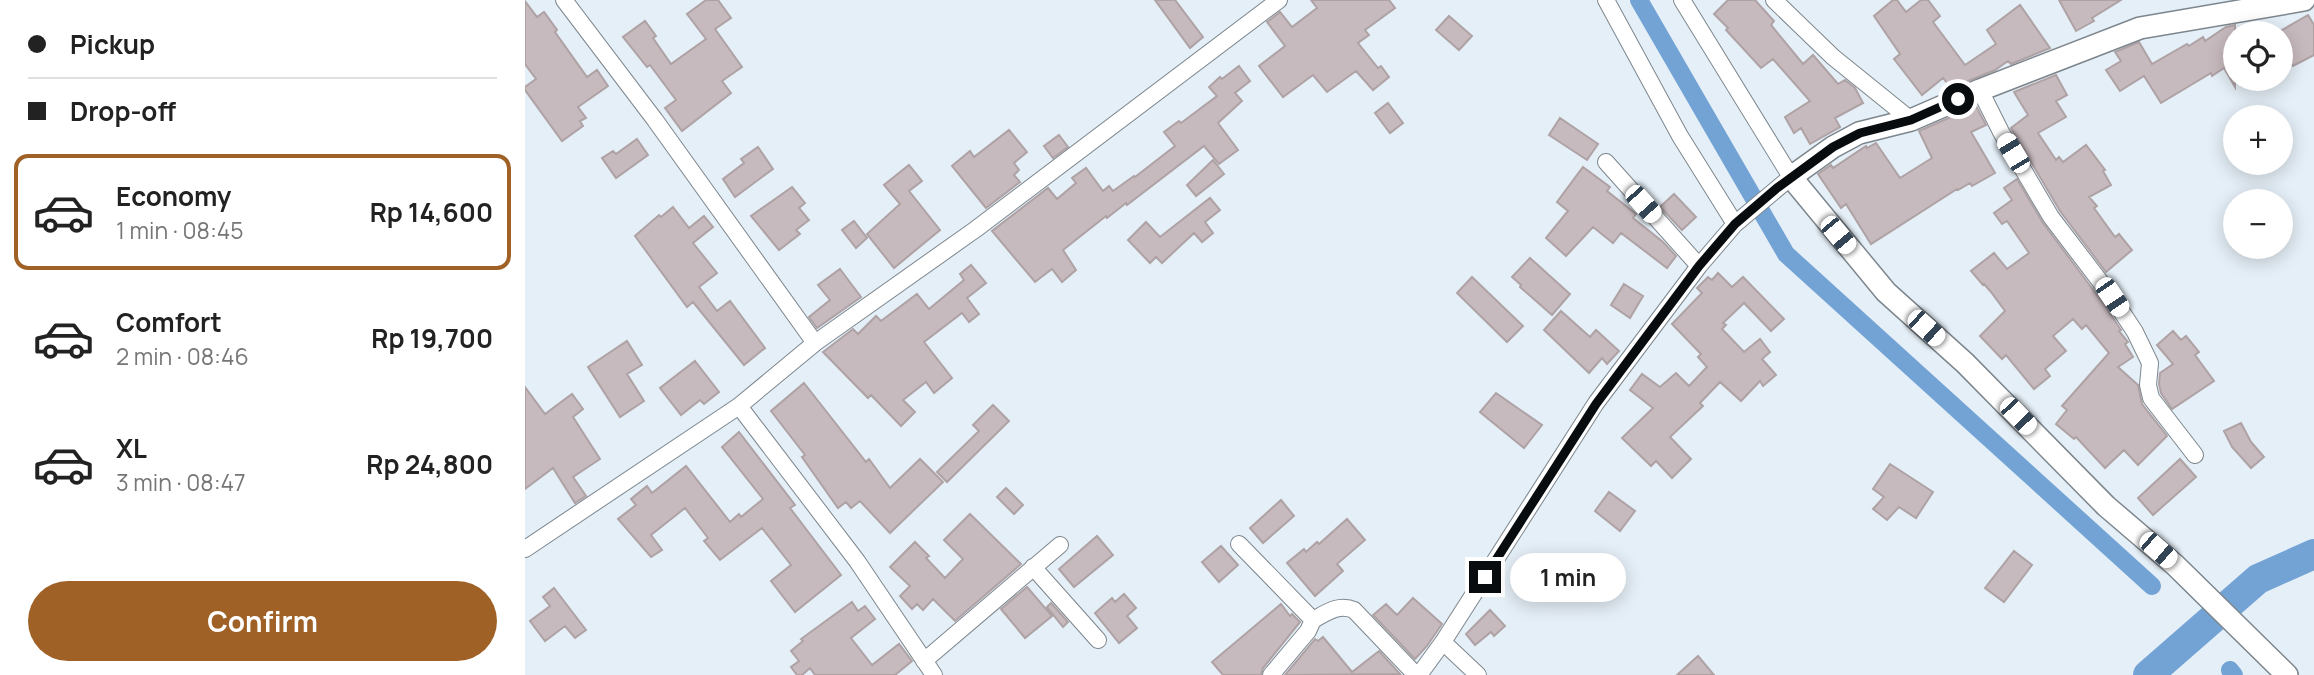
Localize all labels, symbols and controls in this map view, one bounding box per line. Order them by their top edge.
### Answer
map controls [2223,21,2293,259]
button: locate [2223,21,2293,91]
text: Pickup [70,26,155,62]
route start [1942,83,1974,115]
text: Drop-off [70,93,176,129]
button: + [2223,105,2293,175]
car [1994,130,2033,176]
text: Economy [116,178,231,214]
icon: car [32,181,95,244]
car [1622,181,1665,227]
button: − [2223,189,2293,259]
text: Rp 14,600 [370,194,493,230]
car [1817,212,1860,258]
text: 1 min · 08:45 [116,214,244,246]
car [2092,274,2133,320]
text: Comfort [116,304,222,340]
car [1904,306,1949,350]
icon: car [32,307,95,370]
text: Rp 19,700 [371,320,493,356]
text: 2 min · 08:46 [116,340,249,372]
car [1996,394,2041,438]
text: XL [116,430,147,466]
icon: car [32,433,95,496]
text: Rp 24,800 [366,446,493,482]
text: 3 min · 08:47 [116,466,246,498]
car [2136,528,2181,572]
callout: 1 min [1509,552,1625,602]
route end [1469,561,1501,593]
text: 1 min [1540,561,1596,593]
button: Confirm [28,581,497,661]

